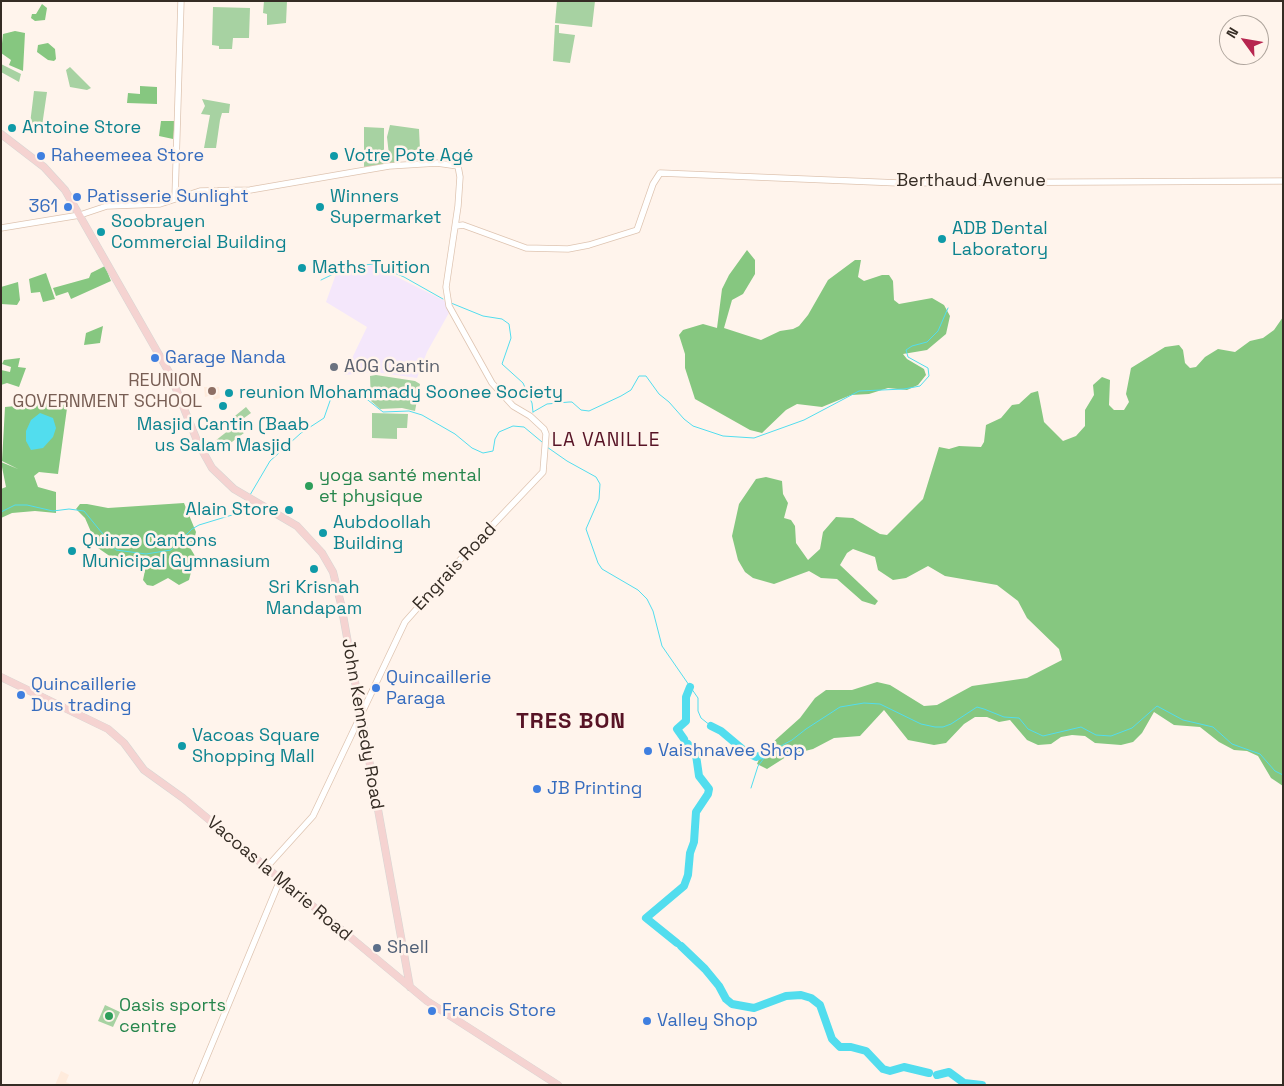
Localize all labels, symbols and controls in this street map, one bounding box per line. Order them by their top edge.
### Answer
north arrow [1219,15,1269,65]
text: N [1222,24,1242,41]
place label: Antoine Store [22,117,141,139]
marker: Antoine Store [6,122,18,134]
place label: Raheemeea Store [51,145,204,167]
place label: Votre Pote Agé [344,145,473,167]
marker: Raheemeea Store [35,150,47,162]
marker: Votre Pote Agé [328,150,340,162]
street label: Berthaud Avenue [896,170,1046,192]
place label: Patisserie Sunlight [87,186,249,208]
place label: Winners Supermarket [330,186,441,228]
marker: Patisserie Sunlight [71,191,83,203]
place label: 361 [29,196,58,218]
marker: 361 [62,201,74,213]
marker: Winners Supermarket [314,201,326,213]
place label: Soobrayen Commercial Building [111,211,287,253]
place label: ADB Dental Laboratory [952,218,1048,260]
marker: Soobrayen Commercial Building [95,226,107,238]
marker: ADB Dental Laboratory [936,233,948,245]
place label: Maths Tuition [312,257,430,279]
marker: Maths Tuition [296,262,308,274]
place label: Garage Nanda [165,347,286,369]
marker: Garage Nanda [149,352,161,364]
place label: AOG Cantin [344,356,440,378]
marker: AOG Cantin [328,361,340,373]
place label: REUNION GOVERNMENT SCHOOL [13,370,202,412]
place label: reunion Mohammady Soonee Society [239,382,563,404]
marker: REUNION GOVERNMENT SCHOOL [206,385,218,397]
marker: reunion Mohammady Soonee Society [223,387,235,399]
marker: Masjid Cantin (Baab us Salam Masjid [217,400,229,412]
place label: Masjid Cantin (Baab us Salam Masjid [137,414,309,456]
district label: LA VANILLE [550,430,662,452]
place label: yoga santé mental et physique [319,465,481,508]
marker: yoga santé mental et physique [303,480,315,492]
place label: Alain Store [186,499,279,521]
marker: Alain Store [283,504,295,516]
place label: Aubdoollah Building [333,512,431,554]
street label: Engrais Road [409,519,501,615]
marker: Aubdoollah Building [317,527,329,539]
place label: Quinze Cantons Municipal Gymnasium [82,530,270,572]
marker: Quinze Cantons Municipal Gymnasium [66,545,78,557]
marker: Sri Krisnah Mandapam [308,563,320,575]
place label: Sri Krisnah Mandapam [266,577,362,620]
street label: John Kennedy Road [336,637,388,811]
place label: Quincaillerie Paraga [386,667,491,710]
place label: Quincaillerie Dus trading [31,674,136,716]
marker: Quincaillerie Paraga [370,682,382,694]
marker: Quincaillerie Dus trading [15,689,27,701]
district label: TRES BON [515,709,627,735]
place label: Vacoas Square Shopping Mall [192,725,320,768]
marker: Vacoas Square Shopping Mall [176,740,188,752]
place label: Vaishnavee Shop [658,740,805,762]
marker: Vaishnavee Shop [642,745,654,757]
place label: JB Printing [547,778,642,800]
marker: JB Printing [531,783,543,795]
street label: Vacoas la Marie Road [202,812,356,946]
place label: Shell [387,937,429,959]
marker: Shell [371,942,383,954]
place label: Oasis sports centre [119,995,226,1038]
place label: Francis Store [442,1000,556,1022]
marker: Francis Store [426,1005,438,1017]
marker: Oasis sports centre [103,1010,115,1022]
place label: Valley Shop [657,1010,758,1032]
marker: Valley Shop [641,1015,653,1027]

